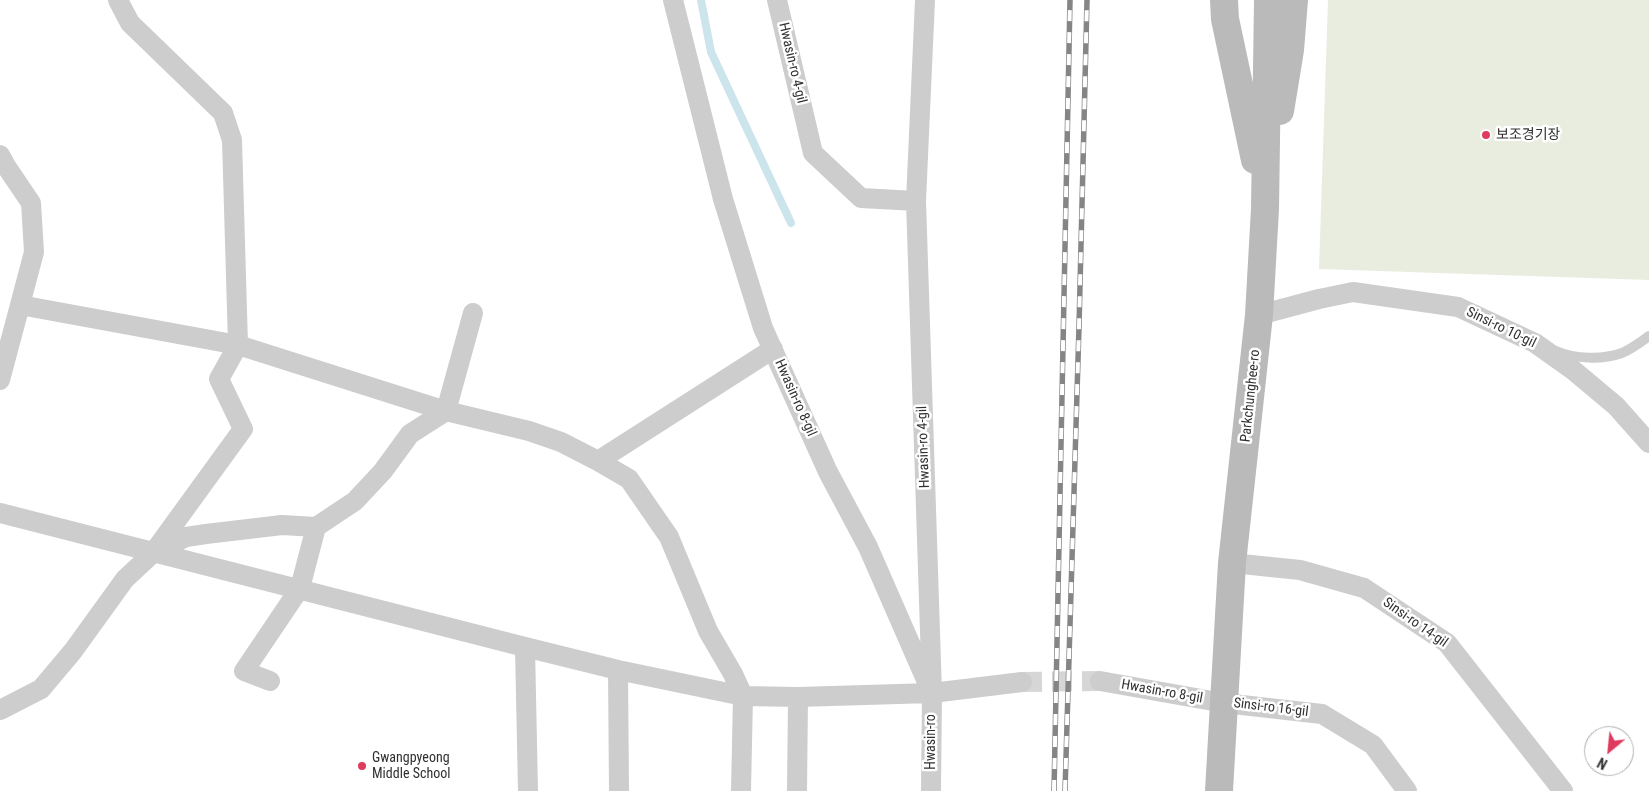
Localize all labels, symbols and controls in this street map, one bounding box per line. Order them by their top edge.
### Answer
street label: Hwasin-ro 4-gil [775,21,809,105]
place label: 보조경기장 [1496,127,1560,143]
marker: 보조경기장 [1480,129,1492,141]
street label: Sinsi-ro 10-gil [1463,304,1539,352]
street label: Parkchunghee-ro [1238,349,1264,443]
street label: Hwasin-ro 8-gil [771,357,819,439]
street label: Hwasin-ro 4-gil [914,406,934,488]
street label: Sinsi-ro 14-gil [1379,595,1451,651]
street label: Hwasin-ro 8-gil [1120,677,1204,707]
street label: Sinsi-ro 16-gil [1233,695,1309,721]
street label: Hwasin-ro [923,714,939,770]
north arrow [1584,726,1634,776]
place label: Gwangpyeong Middle School [372,750,450,782]
text: N [1595,754,1610,772]
marker: Gwangpyeong Middle School [356,760,368,772]

